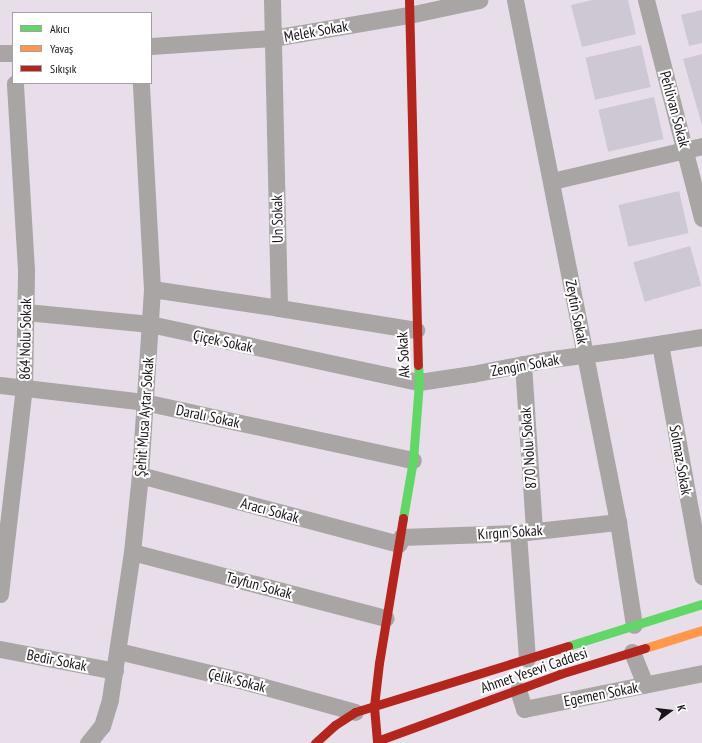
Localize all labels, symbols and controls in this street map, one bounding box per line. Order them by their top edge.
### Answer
legend [12,12,152,84]
street label: Melek Sokak [282,16,350,46]
text: Akıcı [50,21,70,36]
text: Yavaş [50,41,73,56]
text: Sıkışık [50,61,76,76]
street label: Pehlivan Sokak [656,69,694,149]
street label: Un Sokak [268,195,286,243]
street label: Zeytin Sokak [562,278,592,346]
street label: 864 Nolu Sokak [15,298,35,380]
street label: Çiçek Sokak [191,326,255,356]
street label: Ak Sokak [393,331,413,379]
street label: Zengin Sokak [490,350,560,380]
street label: Şehit Musa Aytar Sokak [131,356,157,478]
street label: Daralı Sokak [175,400,241,432]
street label: 870 Nolu Sokak [516,407,540,489]
street label: Solmaz Sokak [666,423,696,497]
street label: Aracı Sokak [239,494,301,526]
street label: Kırgın Sokak [477,521,543,543]
street label: Tayfun Sokak [224,568,294,602]
street label: Ahmet Yesevi Caddesi [478,643,590,697]
street label: Bedir Sokak [25,645,89,675]
street label: Çelik Sokak [206,664,268,696]
street label: Egemen Sokak [562,678,640,710]
north arrow [650,691,690,731]
text: K [674,703,689,712]

